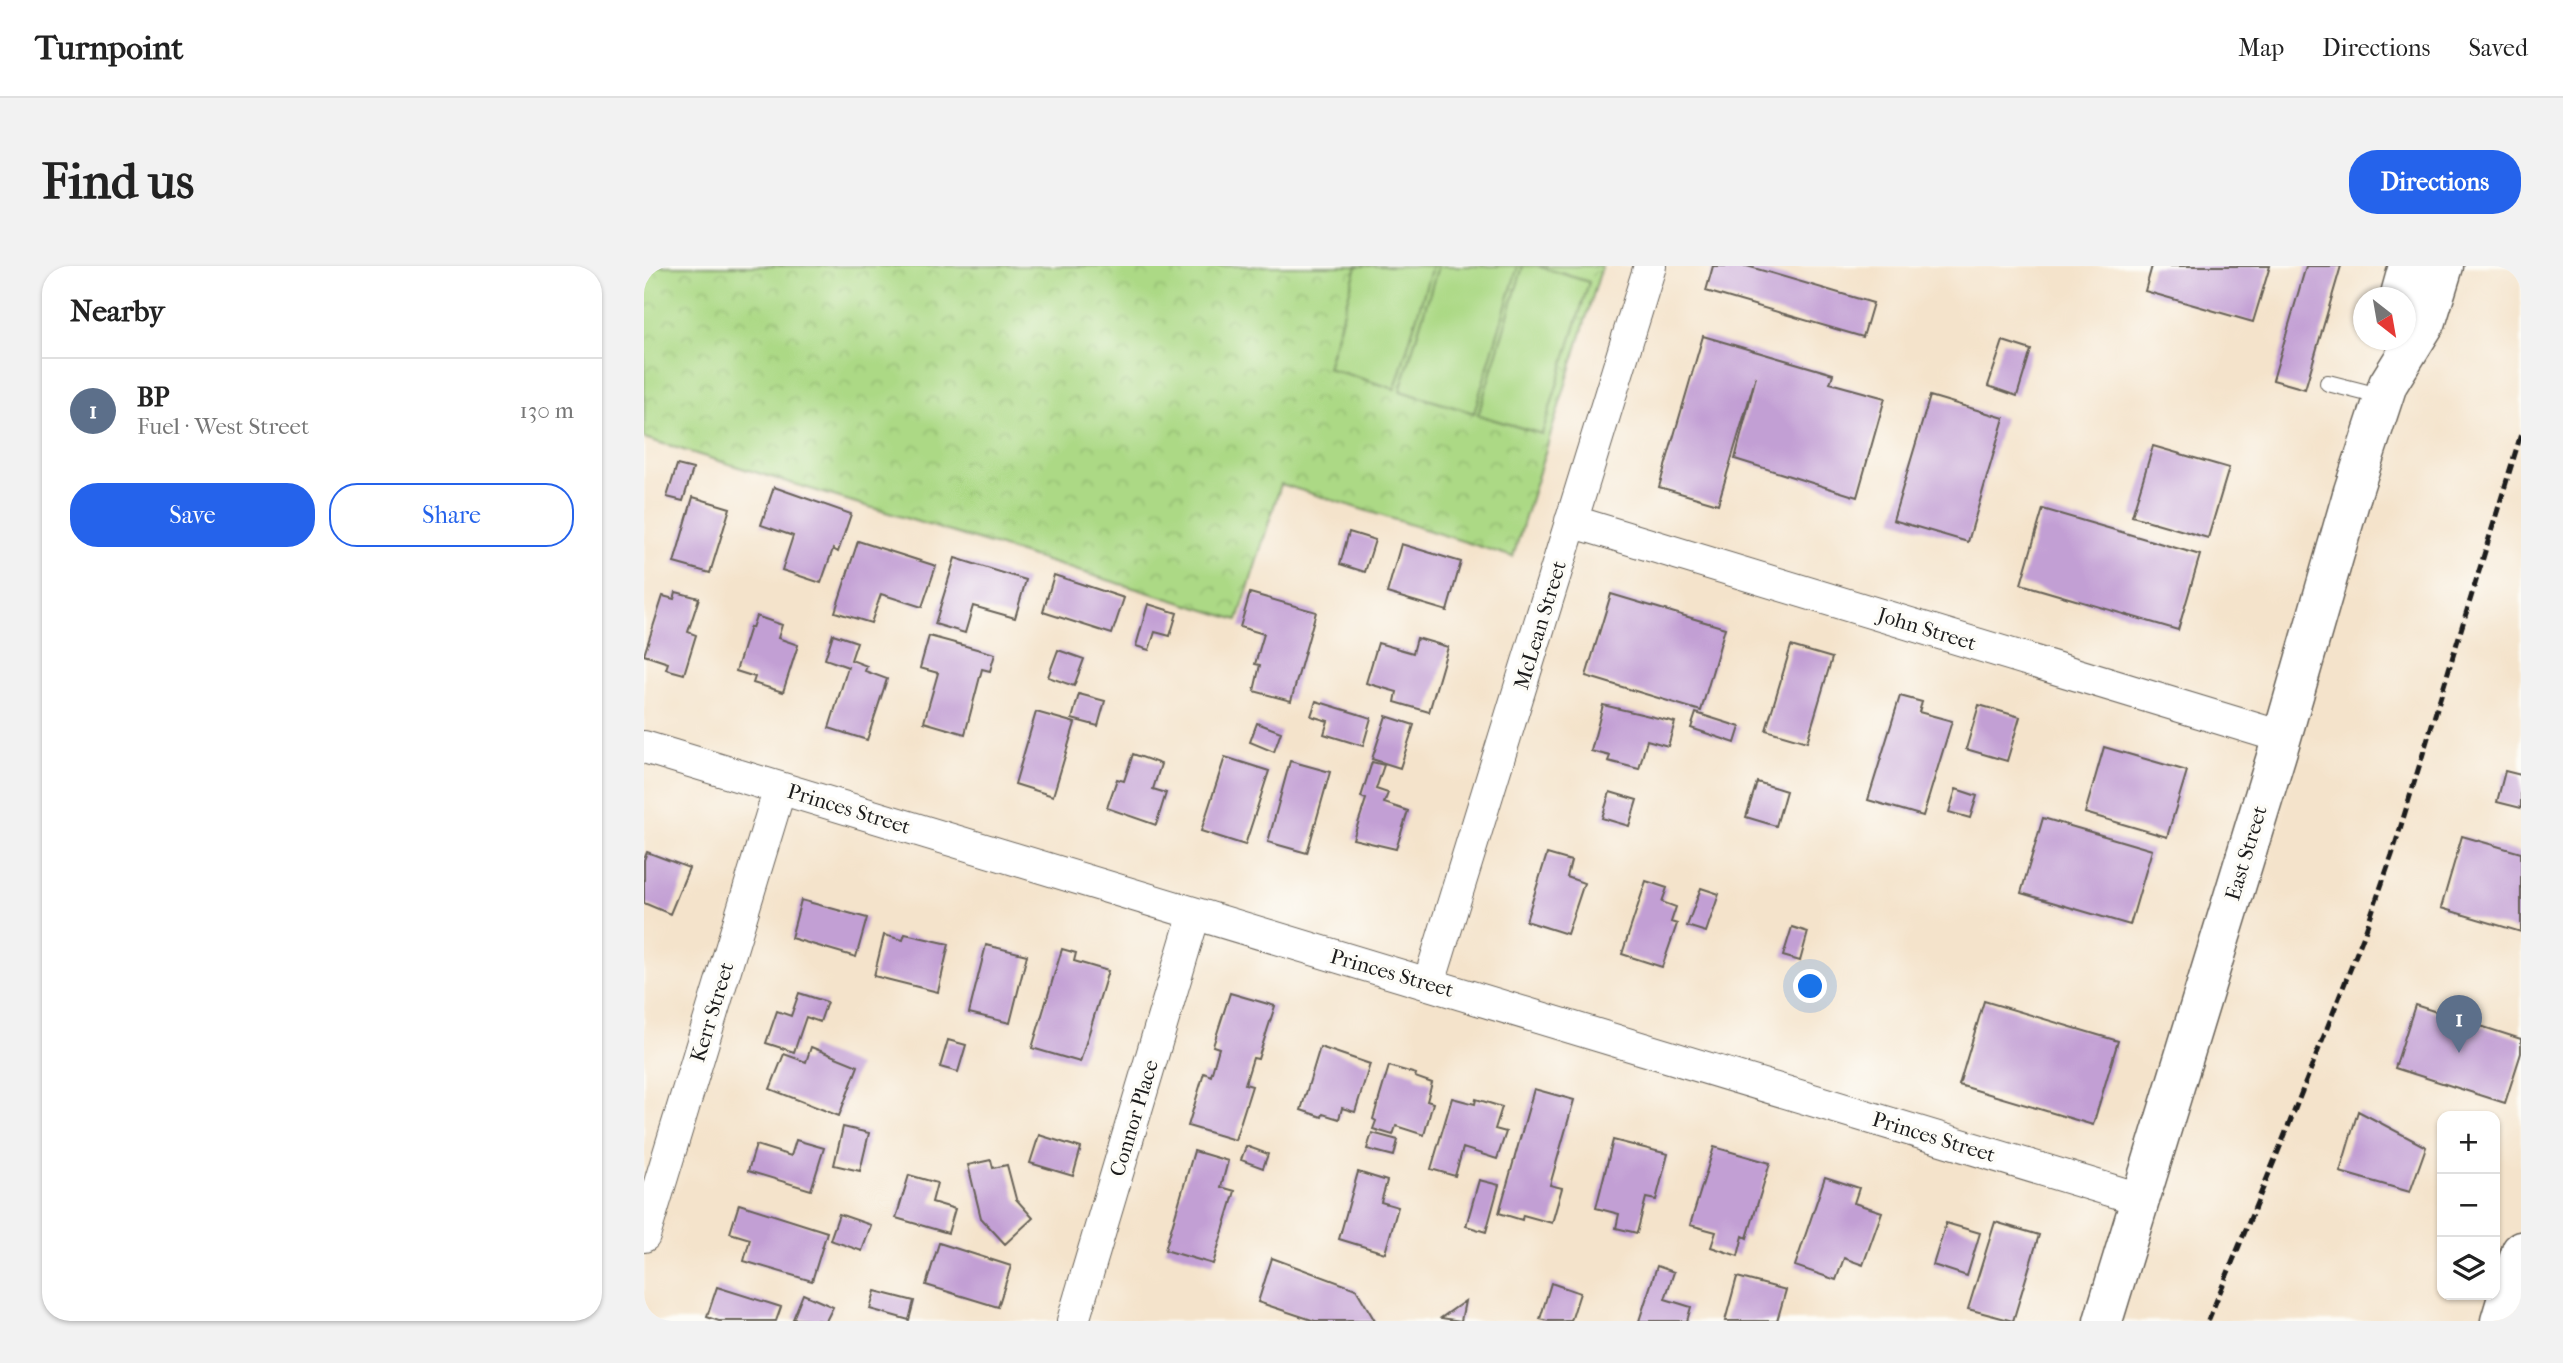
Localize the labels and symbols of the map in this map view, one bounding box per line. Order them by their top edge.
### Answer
north arrow [2353,287,2416,350]
street label: McLean Street [1509,557,1571,692]
street label: John Street [1873,602,1980,656]
street label: Princes Street [785,779,914,839]
street label: East Street [2220,802,2272,903]
street label: Princes Street [1328,944,1457,1002]
street label: Kerr Street [685,959,739,1065]
your location [1793,969,1827,1003]
pin: 1 [2436,995,2482,1053]
street label: Connor Place [1105,1057,1163,1179]
street label: Princes Street [1870,1107,1999,1167]

